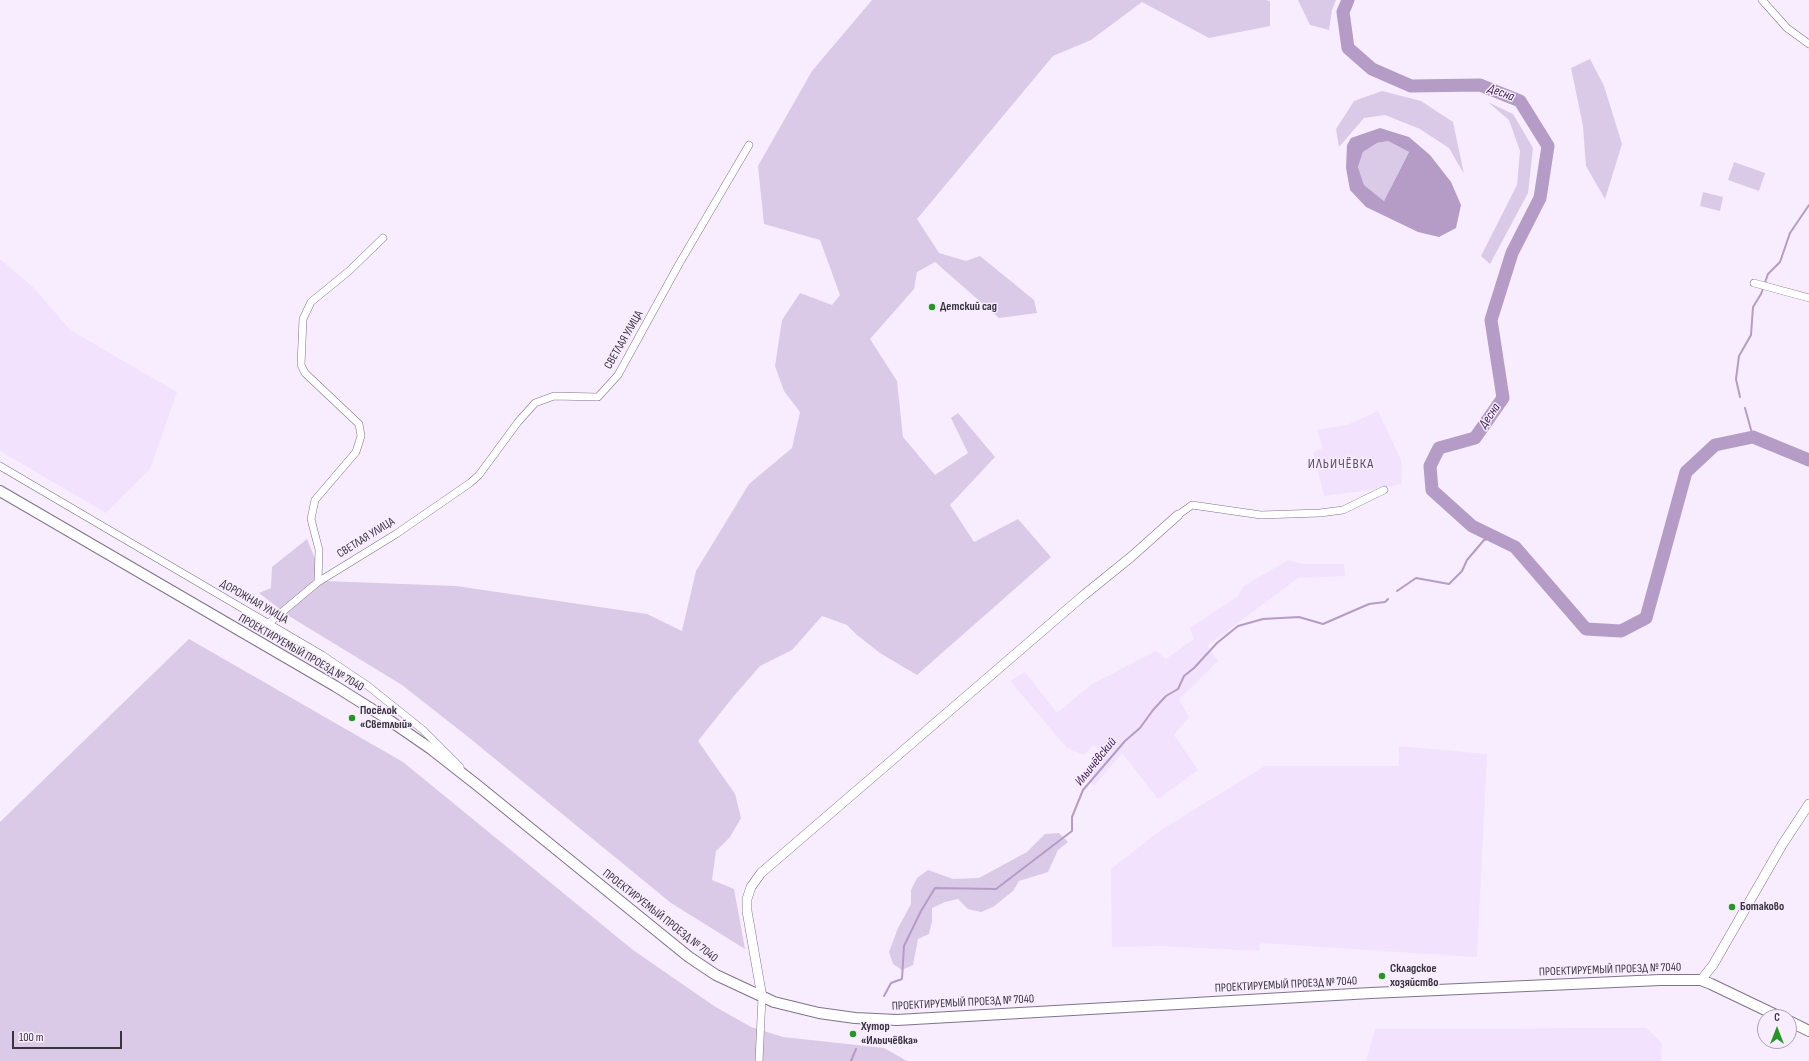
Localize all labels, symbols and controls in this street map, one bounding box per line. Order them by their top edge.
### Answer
water label: Десна [1486,81,1516,105]
place label: Детский сад [940,300,997,314]
marker: Детский сад [927,302,937,312]
street label: СВЕТЛАЯ УЛИЦА [601,308,647,372]
water label: Десна [1476,401,1504,431]
district label: ИЛЬИЧЁВКА [1308,456,1374,472]
street label: СВЕТЛАЯ УЛИЦА [335,515,397,561]
street label: ДОРОЖНАЯ УЛИЦА [218,577,290,627]
street label: ПРОЕКТИРУЕМЫЙ ПРОЕЗД № 7040 [236,611,366,695]
place label: Посёлок «Светлый» [360,704,412,732]
marker: Посёлок «Светлый» [347,713,357,723]
water label: Ильичёвский [1072,735,1120,789]
street label: ПРОЕКТИРУЕМЫЙ ПРОЕЗД № 7040 [599,866,721,966]
place label: Ботаково [1740,900,1784,914]
marker: Ботаково [1727,902,1737,912]
street label: ПРОЕКТИРУЕМЫЙ ПРОЕЗД № 7040 [1539,960,1681,980]
place label: Складское хозяйство [1390,962,1438,990]
marker: Складское хозяйство [1377,971,1387,981]
street label: ПРОЕКТИРУЕМЫЙ ПРОЕЗД № 7040 [1214,974,1358,996]
street label: ПРОЕКТИРУЕМЫЙ ПРОЕЗД № 7040 [891,992,1035,1014]
north arrow [1757,1009,1797,1049]
text: С [1774,1011,1780,1024]
place label: Хутор «Ильичёвка» [861,1020,918,1048]
scale bar [14,1023,124,1049]
marker: Хутор «Ильичёвка» [848,1029,858,1039]
text: 100 m [19,1030,44,1045]

